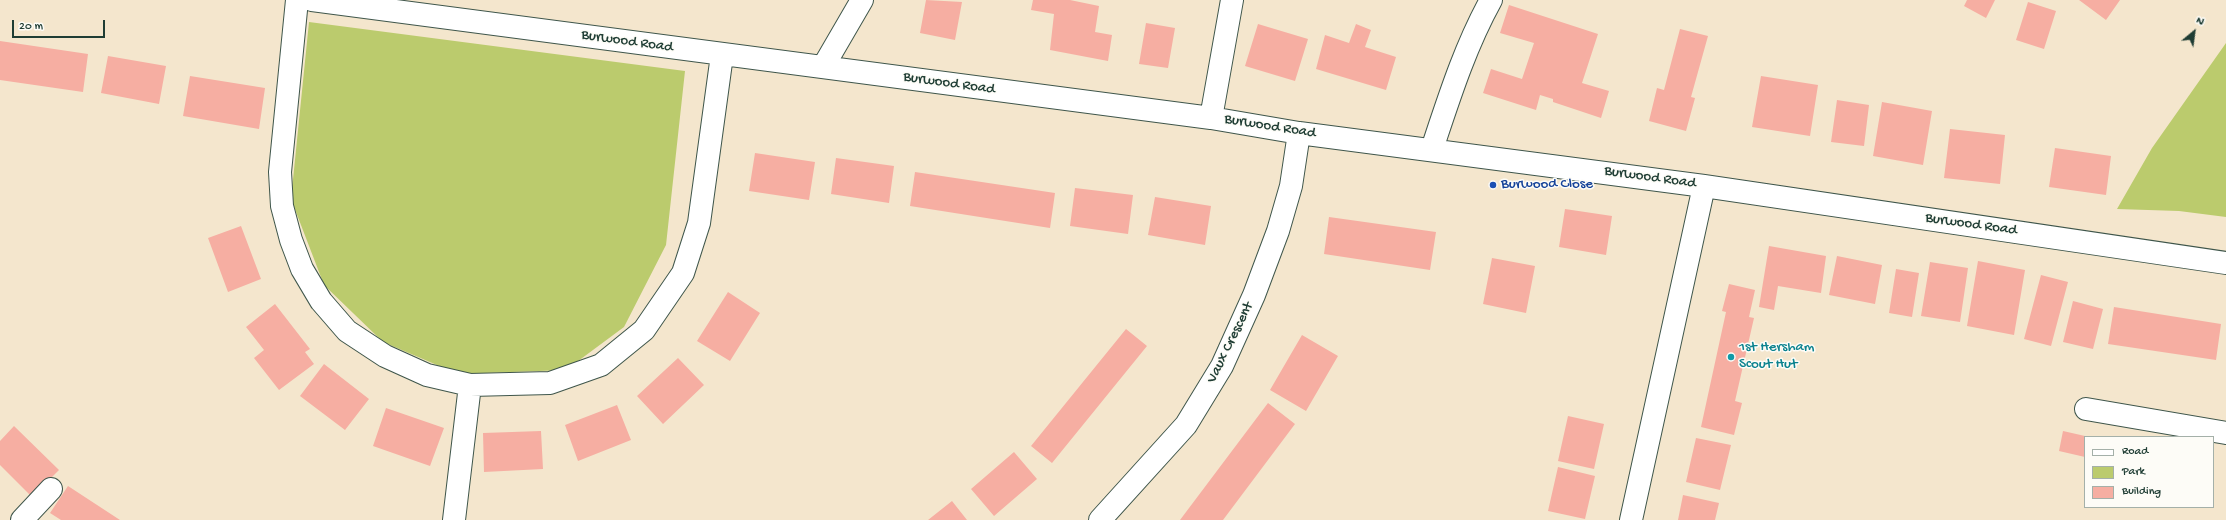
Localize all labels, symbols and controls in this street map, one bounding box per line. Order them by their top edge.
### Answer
scale bar [14,12,107,38]
north arrow [2174,12,2214,52]
text: N [2194,15,2206,28]
text: 20 m [19,20,43,34]
street label: Burwood Road [580,27,674,57]
street label: Burwood Road [902,69,996,99]
street label: Burwood Road [1223,111,1317,143]
street label: Burwood Road [1603,163,1697,193]
place label: Burwood Close [1501,176,1593,194]
marker: Burwood Close [1488,180,1498,190]
street label: Burwood Road [1924,210,2018,240]
street label: Vaux Crescent [1204,300,1258,386]
place label: 1st Hersham Scout Hut [1739,339,1814,374]
marker: 1st Hersham Scout Hut [1726,352,1736,362]
legend [2084,436,2214,508]
text: Road [2122,445,2148,459]
text: Park [2122,465,2145,479]
text: Building [2122,485,2161,499]

